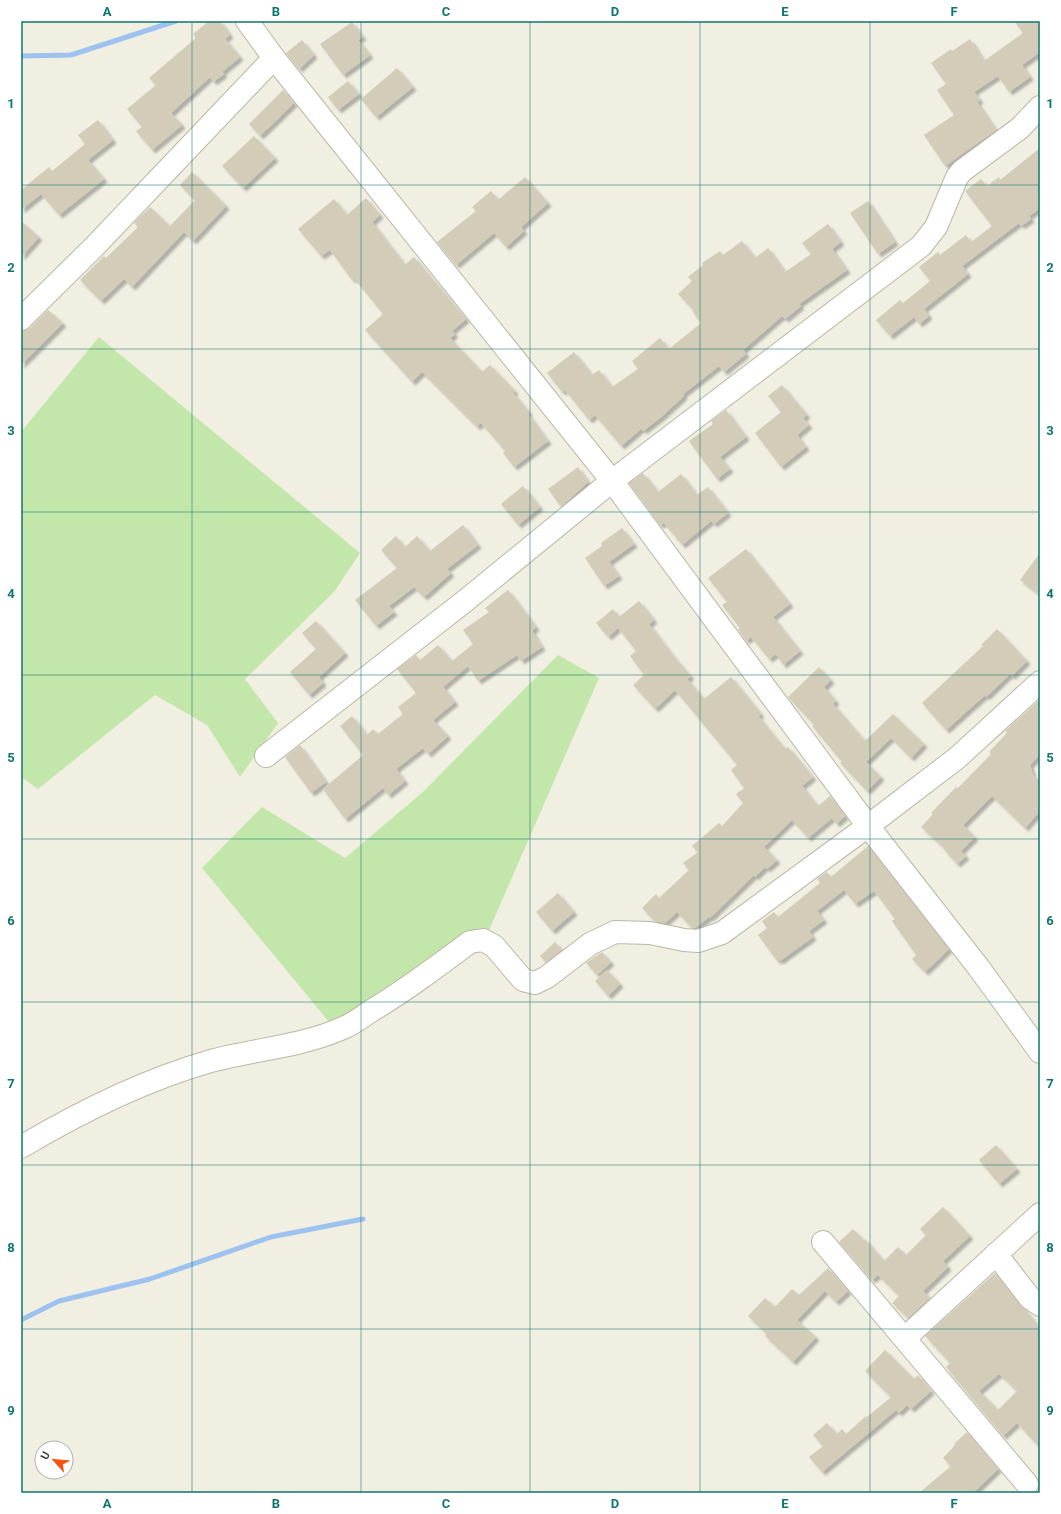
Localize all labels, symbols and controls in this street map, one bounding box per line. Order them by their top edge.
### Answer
text: A [103,4,112,19]
text: B [272,4,280,19]
text: C [442,4,451,19]
text: D [611,4,619,19]
text: E [781,4,789,19]
text: F [950,4,958,19]
text: 1 [7,96,15,111]
text: 1 [1046,96,1054,111]
text: 2 [7,260,15,275]
text: 2 [1046,260,1054,275]
text: 3 [7,423,15,438]
text: 3 [1046,423,1054,438]
text: 4 [7,586,15,601]
text: 4 [1046,586,1054,601]
text: 5 [7,750,15,765]
text: 5 [1046,750,1054,765]
text: 6 [7,913,15,928]
text: 6 [1046,913,1054,928]
text: 7 [7,1076,15,1091]
text: 7 [1046,1076,1054,1091]
text: 8 [7,1240,15,1255]
text: 8 [1046,1240,1054,1255]
text: 9 [7,1403,15,1418]
text: 9 [1046,1403,1054,1418]
north arrow [34,1440,74,1480]
text: U [38,1449,53,1462]
text: A [103,1496,112,1511]
text: B [272,1496,280,1511]
text: C [442,1496,451,1511]
text: D [611,1496,619,1511]
text: E [781,1496,789,1511]
text: F [950,1496,958,1511]

